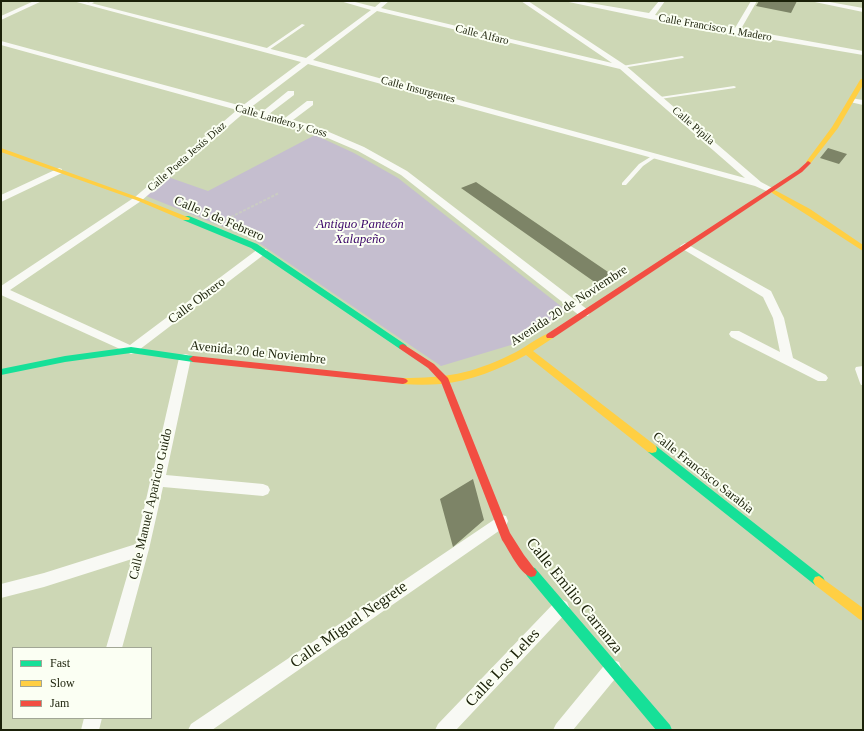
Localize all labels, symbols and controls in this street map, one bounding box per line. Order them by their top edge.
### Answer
street label: Calle Francisco I. Madero [657,12,773,44]
street label: Calle Alfaro [454,22,510,48]
street label: Calle Insurgentes [379,74,457,106]
street label: Calle Landero y Coss [234,102,328,140]
street label: Calle Pípila [669,104,717,148]
street label: Calle Poeta Jesús Díaz [145,119,229,195]
street label: Calle 5 de Febrero [172,193,266,245]
park label: Antiguo Panteón Xalapeño [316,217,404,248]
street label: Avenida 20 de Noviembre [507,262,631,350]
street label: Calle Obrero [165,274,229,328]
street label: Avenida 20 de Noviembre [189,338,327,368]
street label: Calle Manuel Aparicio Guido [126,427,176,581]
street label: Calle Francisco Sarabia [650,429,756,517]
street label: Calle Emilio Carranza [522,534,626,658]
street label: Calle Miguel Negrete [287,577,411,673]
street label: Calle Los Leles [462,625,544,711]
legend [12,647,152,719]
text: Fast [50,656,70,670]
text: Slow [50,676,75,690]
text: Jam [50,696,69,710]

